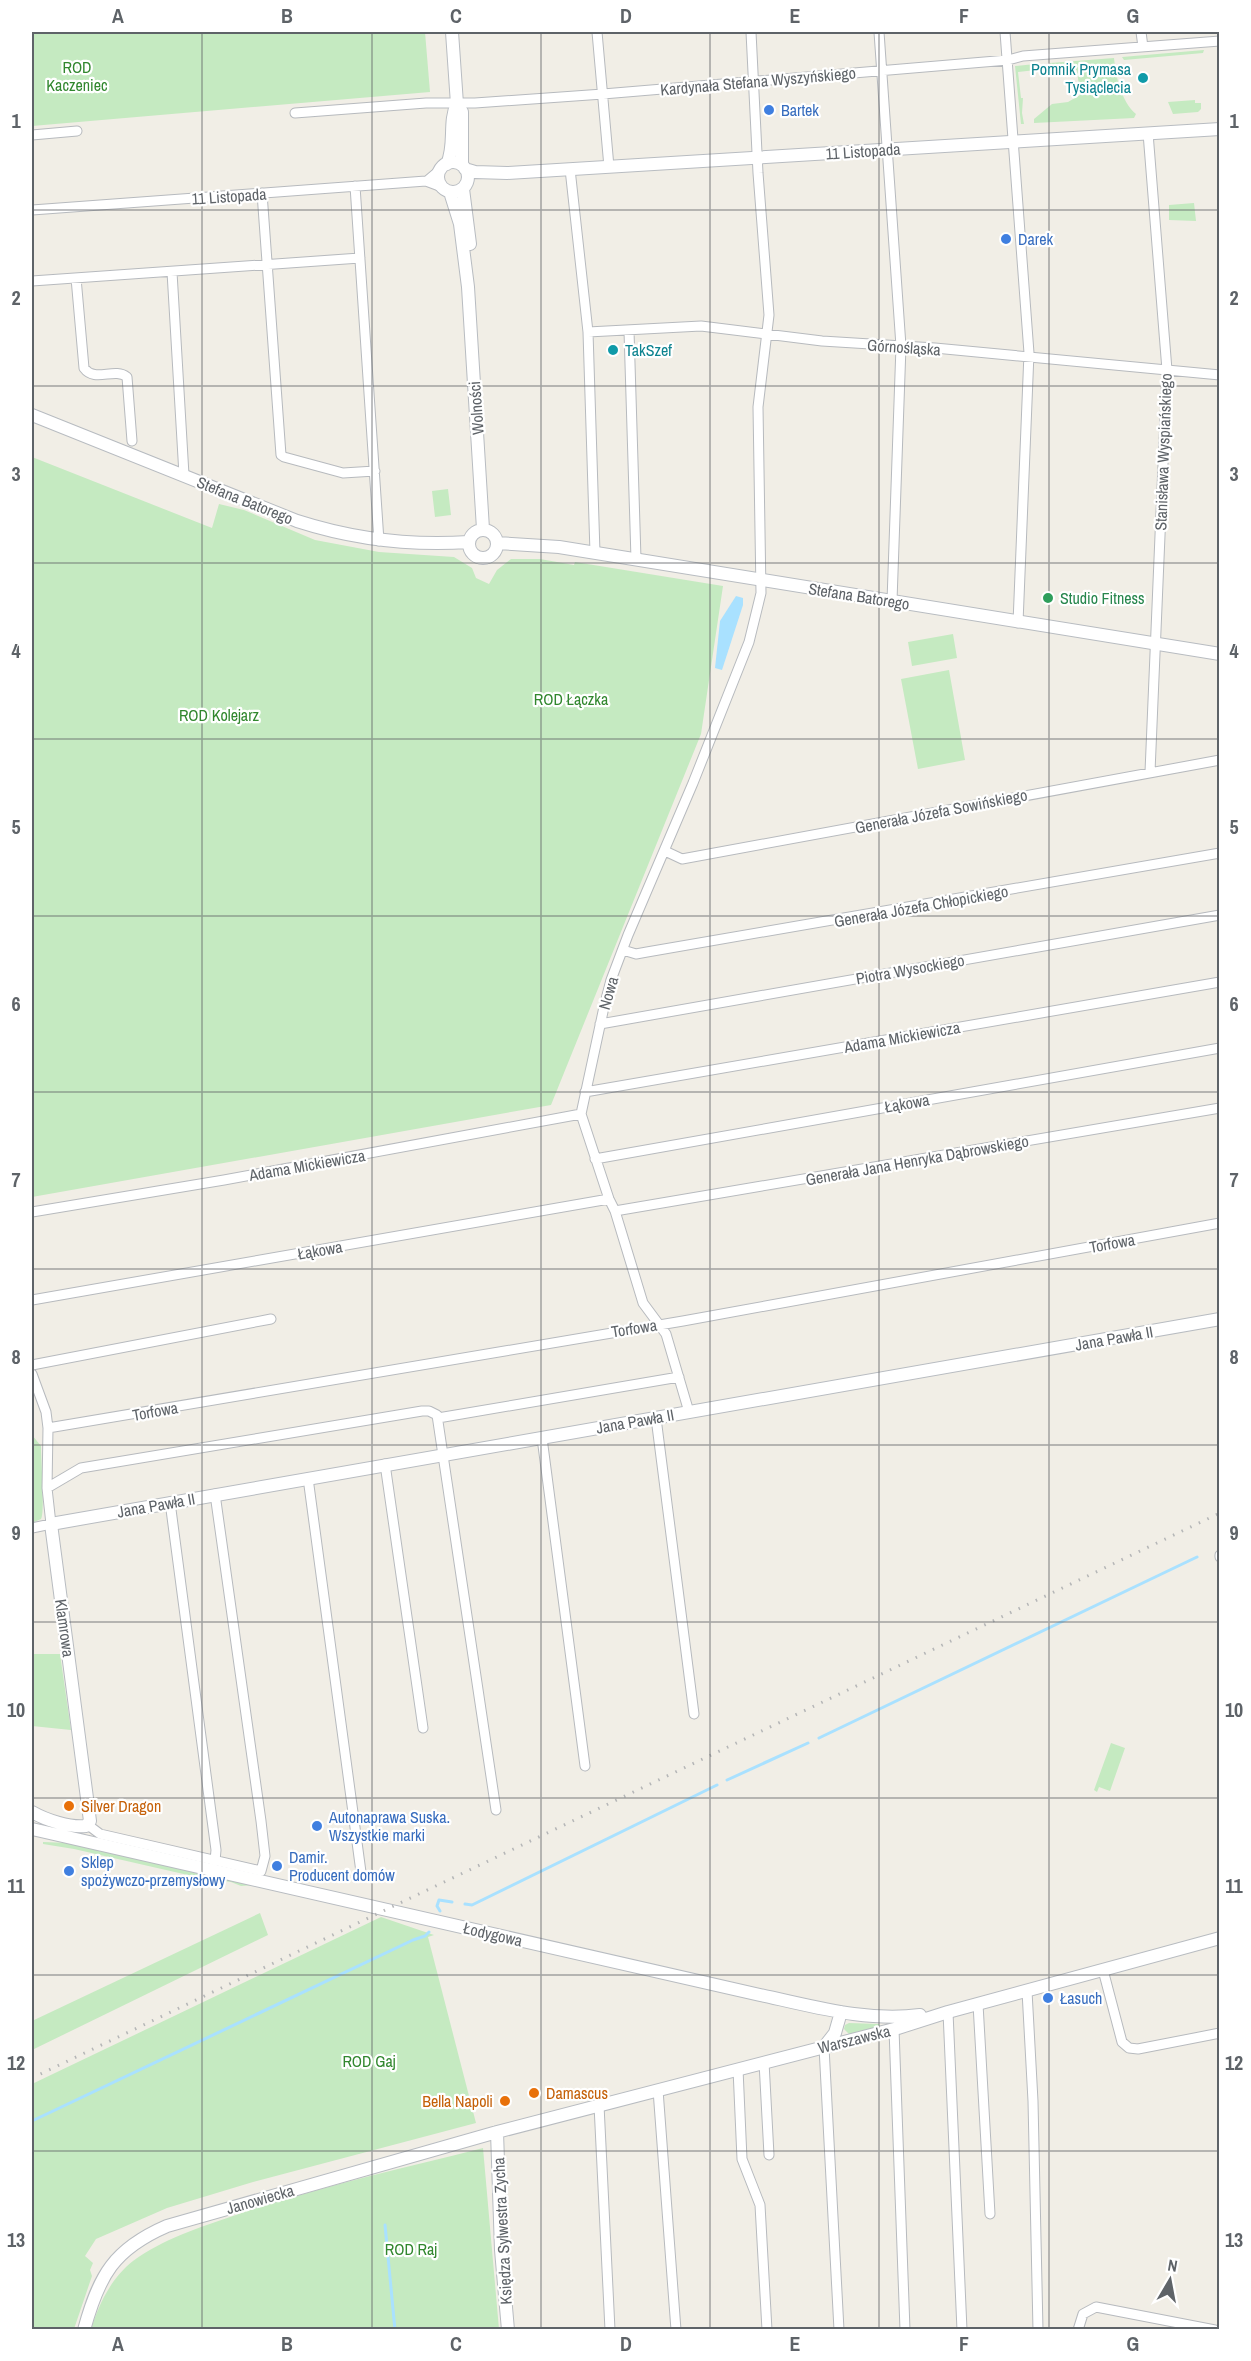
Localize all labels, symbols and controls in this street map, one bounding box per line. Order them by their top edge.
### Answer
text: A [112,2,124,29]
text: B [281,2,293,29]
text: C [450,2,462,29]
text: D [620,2,632,29]
text: E [790,2,801,29]
text: F [959,2,969,29]
text: G [1127,2,1139,29]
park label: ROD Kaczeniec [46,56,108,96]
place label: Pomnik Prymasa Tysiąclecia [1031,58,1132,98]
street label: Kardynała Stefana Wyszyńskiego [659,61,857,101]
marker: Pomnik Prymasa Tysiąclecia [1136,71,1150,85]
place label: Bartek [781,99,819,121]
marker: Bartek [762,103,776,117]
text: 1 [11,107,21,134]
text: 1 [1229,107,1239,134]
street label: 11 Listopada [825,137,902,165]
street label: 11 Listopada [191,182,268,210]
place label: Darek [1018,228,1053,250]
marker: Darek [999,232,1013,246]
text: 2 [11,284,21,311]
text: 2 [1229,284,1239,311]
street label: Górnośląska [866,333,942,361]
place label: TakSzef [625,339,672,361]
marker: TakSzef [606,343,620,357]
street label: Stanisława Wyspiańskiego [1149,373,1177,531]
street label: Wolności [463,380,489,436]
text: 3 [11,460,21,487]
text: 3 [1229,460,1239,487]
street label: Stefana Batorego [194,471,296,529]
street label: Stefana Batorego [807,577,911,615]
place label: Studio Fitness [1060,587,1145,609]
marker: Studio Fitness [1041,591,1055,605]
text: 4 [11,637,21,664]
text: 4 [1229,637,1239,664]
park label: ROD Łączka [534,688,609,710]
park label: ROD Kolejarz [179,704,260,726]
street label: Generała Józefa Sowińskiego [853,784,1029,838]
text: 5 [11,813,21,840]
text: 5 [1229,813,1239,840]
street label: Generała Józefa Chłopickiego [832,880,1010,932]
street label: Piotra Wysockiego [854,949,966,989]
street label: Nowa [593,973,623,1012]
text: 6 [11,990,21,1017]
text: 6 [1229,990,1239,1017]
street label: Adama Mickiewicza [841,1016,962,1058]
street label: Łąkowa [883,1088,932,1118]
street label: Generała Jana Henryka Dąbrowskiego [804,1130,1030,1190]
street label: Adama Mickiewicza [246,1144,367,1186]
text: 7 [11,1166,21,1193]
text: 7 [1229,1166,1239,1193]
street label: Torfowa [1087,1228,1137,1258]
street label: Łąkowa [296,1235,345,1265]
street label: Torfowa [610,1313,659,1342]
street label: Jana Pawła II [1073,1320,1155,1356]
text: 8 [11,1343,21,1370]
text: 8 [1229,1343,1239,1370]
street label: Torfowa [130,1396,180,1426]
street label: Jana Pawła II [594,1403,676,1439]
street label: Jana Pawła II [115,1487,197,1523]
text: 9 [11,1519,21,1546]
text: 9 [1229,1519,1239,1546]
street label: Klamrowa [50,1598,80,1659]
text: 10 [7,1696,25,1723]
text: 10 [1225,1696,1243,1723]
place label: Silver Dragon [81,1795,161,1817]
marker: Silver Dragon [62,1799,76,1813]
place label: Autonaprawa Suska. Wszystkie marki [328,1806,450,1846]
marker: Autonaprawa Suska. Wszystkie marki [310,1819,324,1833]
place label: Damir. Producent domów [289,1846,395,1886]
place label: Sklep spożywczo-przemysłowy [81,1851,226,1891]
marker: Damir. Producent domów [270,1859,284,1873]
marker: Sklep spożywczo-przemysłowy [62,1864,76,1878]
text: 11 [7,1872,26,1899]
text: 11 [1225,1872,1244,1899]
street label: Łodygowa [461,1917,525,1952]
place label: Łasuch [1060,1987,1102,2009]
marker: Łasuch [1041,1991,1055,2005]
street label: Warszawska [815,2019,893,2059]
text: 12 [7,2049,25,2076]
text: 12 [1225,2049,1243,2076]
park label: ROD Gaj [342,2050,396,2072]
place label: Damascus [546,2082,608,2104]
marker: Damascus [527,2086,541,2100]
place label: Bella Napoli [422,2090,493,2112]
marker: Bella Napoli [498,2094,512,2108]
street label: Księdza Sylwestra Zycha [487,2156,517,2305]
street label: Janowiecka [224,2179,297,2219]
text: 13 [7,2226,25,2253]
text: 13 [1225,2226,1243,2253]
park label: ROD Raj [385,2238,437,2260]
north arrow [1140,2250,1200,2310]
text: N [1166,2254,1179,2277]
text: A [112,2330,124,2357]
text: B [281,2330,293,2357]
text: C [450,2330,462,2357]
text: D [620,2330,632,2357]
text: E [790,2330,801,2357]
text: F [959,2330,969,2357]
text: G [1127,2330,1139,2357]

